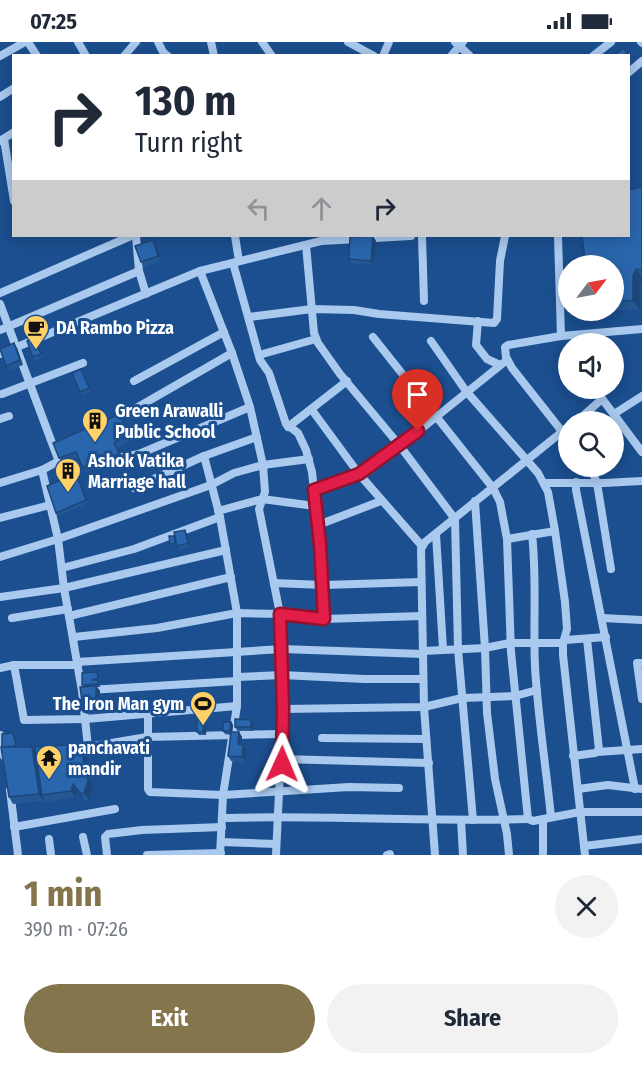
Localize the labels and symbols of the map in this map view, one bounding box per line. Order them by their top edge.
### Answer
north arrow [558,255,624,321]
cafe icon: DA Rambo Pizza [21,313,51,351]
place label: DA Rambo Pizza [56,317,174,339]
pin [392,369,443,431]
place label: Green Arawalli Public School [115,400,223,443]
building icon: Green Arawalli Public School [80,406,110,444]
place label: Ashok Vatika Marriage hall [87,450,186,493]
building icon: Ashok Vatika Marriage hall [53,456,83,494]
sports icon: The Iron Man gym [188,689,218,727]
place label: The Iron Man gym [53,693,184,715]
position arrow [250,732,314,796]
place label: panchavati mandir [68,737,150,780]
temple icon: panchavati mandir [34,743,64,781]

